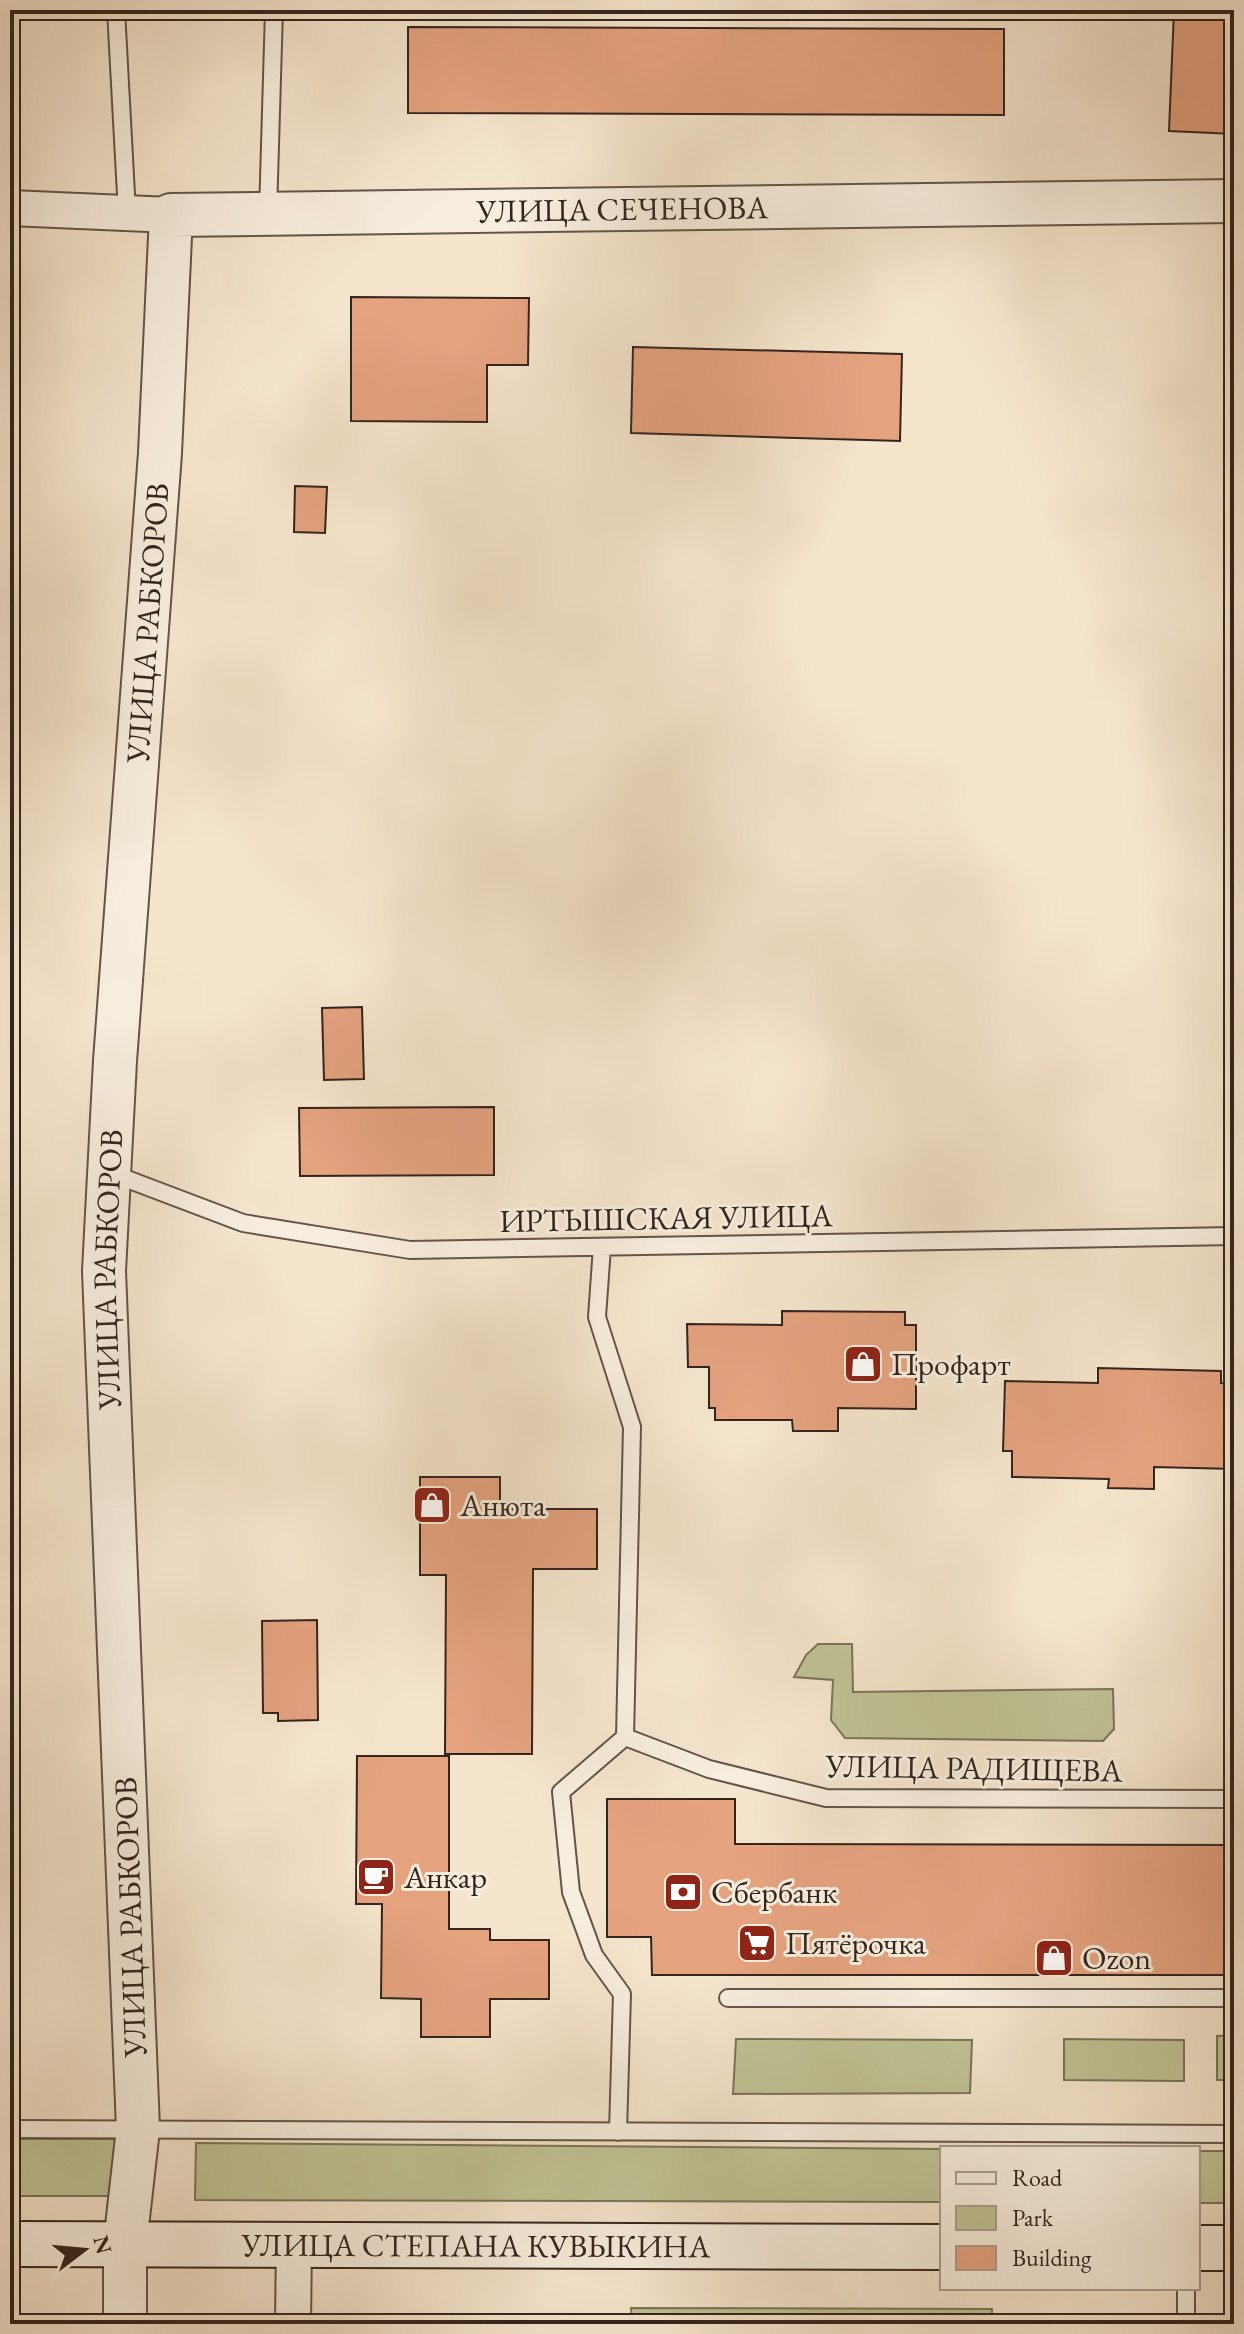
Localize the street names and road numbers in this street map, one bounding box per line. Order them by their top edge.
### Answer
street label: УЛИЦА СЕЧЕНОВА [475,186,769,232]
street label: УЛИЦА РАБКОРОВ [116,481,179,765]
street label: УЛИЦА РАБКОРОВ [83,1128,132,1412]
street label: ИРТЫШСКАЯ УЛИЦА [499,1194,834,1242]
street label: УЛИЦА РАДИЩЕВА [824,1744,1124,1792]
street label: УЛИЦА РАБКОРОВ [104,1776,156,2059]
street label: УЛИЦА СТЕПАНА КУВЫКИНА [241,2224,711,2267]

